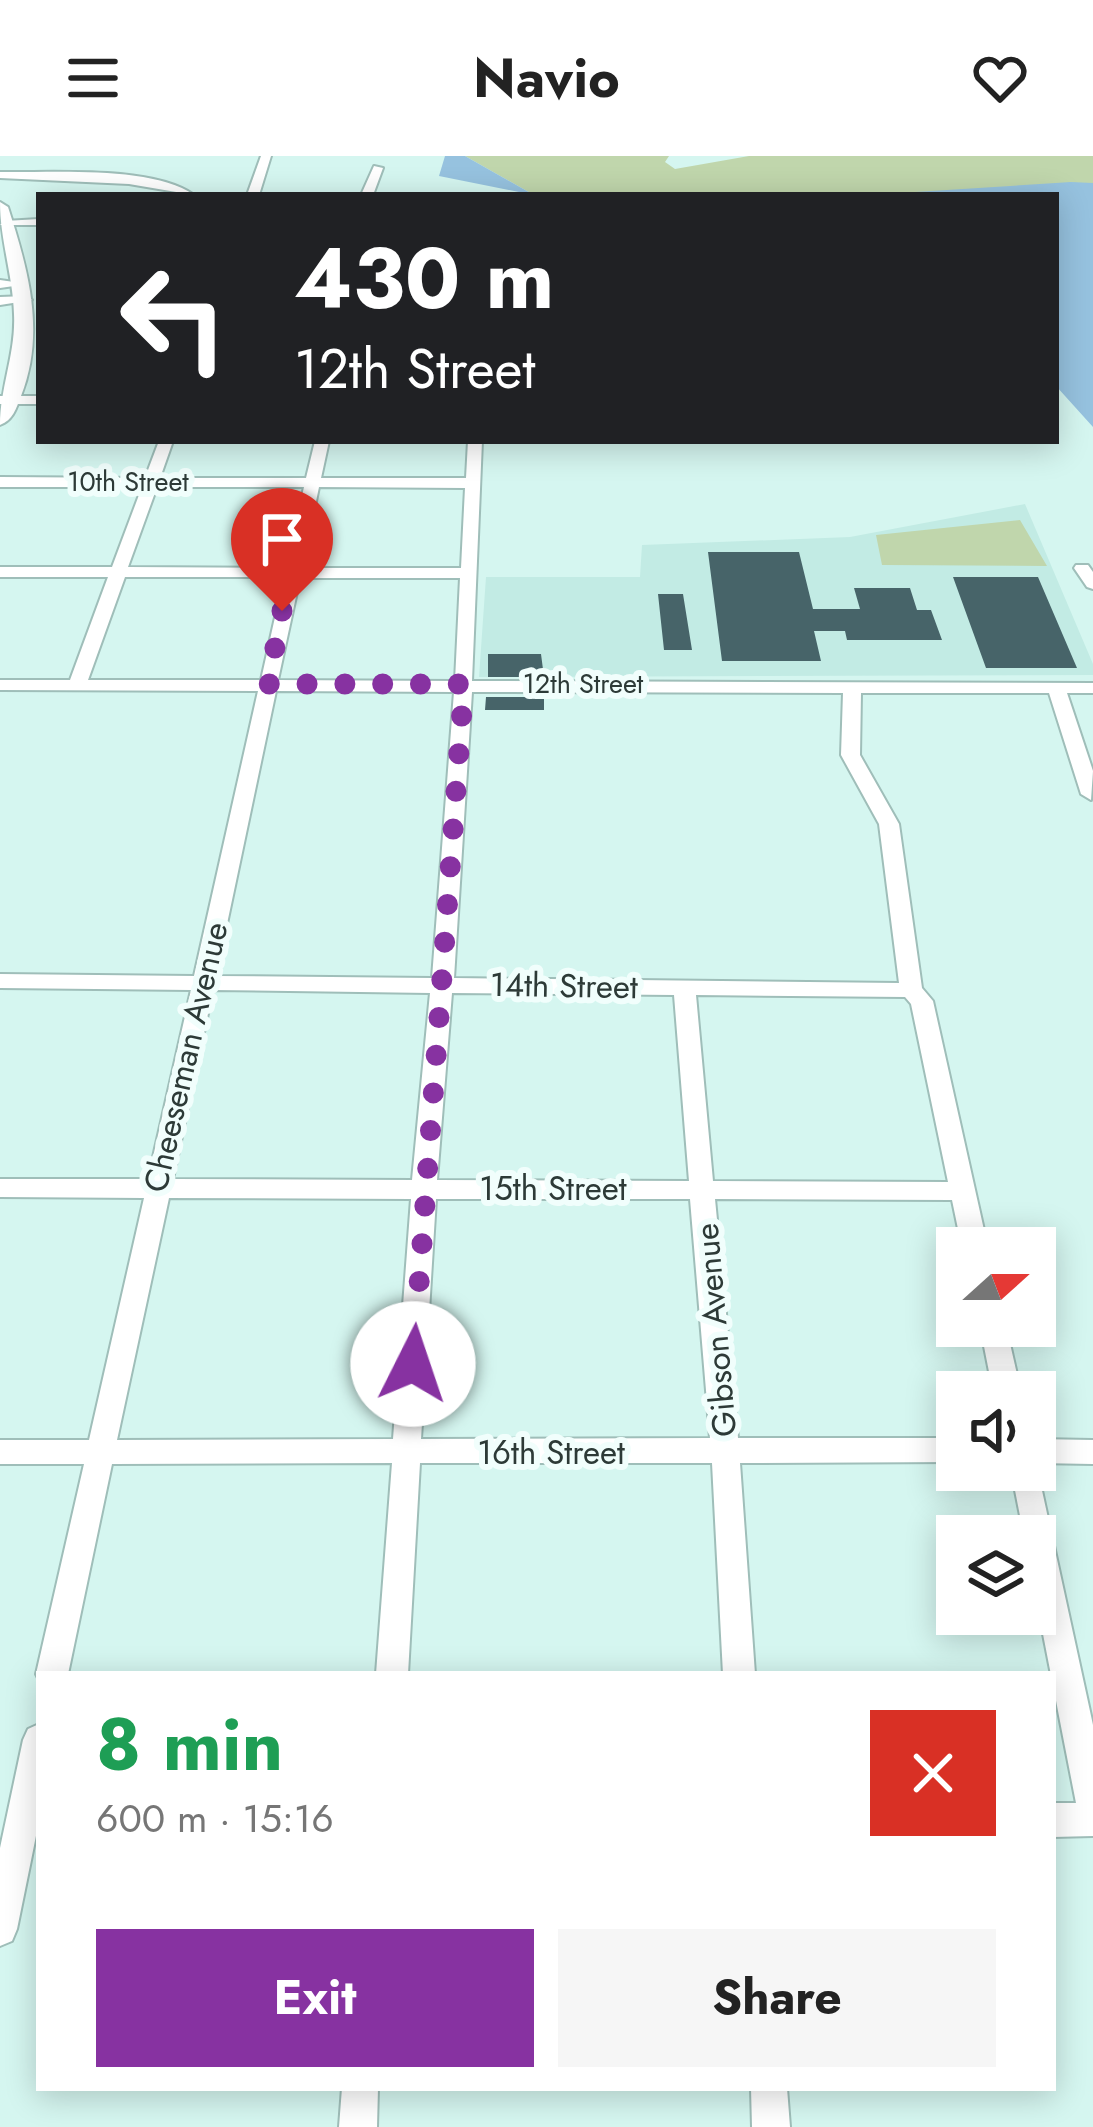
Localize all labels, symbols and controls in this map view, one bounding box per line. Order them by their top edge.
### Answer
text: Navio [473,39,620,117]
icon: menu [60,45,126,111]
icon: heart [967,45,1033,111]
text: 430 m [294,218,554,340]
icon: left [96,240,252,396]
text: 12th Street [294,330,535,408]
street label: 10th Street [67,462,189,501]
pin [231,488,333,611]
icon: arrive [249,506,315,572]
street label: 12th Street [523,664,644,703]
street label: Cheeseman Avenue [132,917,239,1197]
street label: 14th Street [490,961,638,1010]
street label: 15th Street [479,1165,627,1212]
street label: Gibson Avenue [683,1221,748,1439]
north arrow [936,1227,1056,1347]
map controls [936,1227,1056,1635]
position arrow [350,1301,476,1427]
button: sound [936,1371,1056,1491]
street label: 16th Street [477,1429,625,1476]
button: layers [936,1515,1056,1635]
text: 8 min [96,1693,283,1797]
button: close [870,1710,996,1836]
text: 600 m · 15:16 [96,1790,334,1847]
button: Exit [96,1929,534,2067]
button: Share [558,1929,996,2067]

